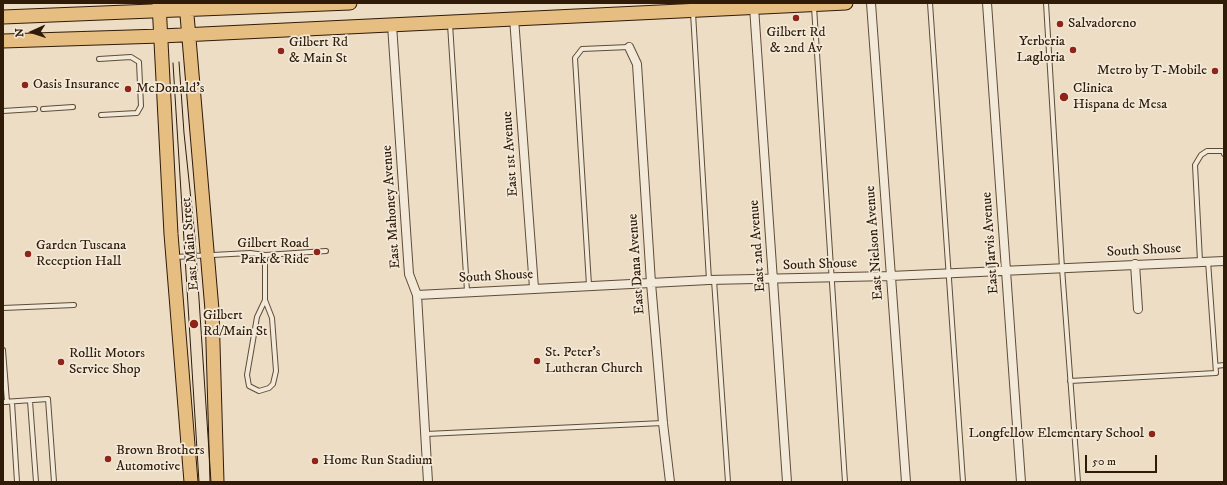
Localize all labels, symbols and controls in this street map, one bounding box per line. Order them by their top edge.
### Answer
north arrow [12,12,52,52]
marker: Gilbert Rd & 2nd Av [791,13,801,23]
place label: Salvadoreno [1068,16,1136,32]
marker: Salvadoreno [1055,19,1065,29]
place label: Gilbert Rd & 2nd Av [767,25,825,58]
text: N [13,28,27,38]
place label: Yerberia Lagloria [1016,34,1065,66]
place label: Gilbert Rd & Main St [289,35,348,68]
marker: Yerberia Lagloria [1068,45,1078,55]
marker: Gilbert Rd & Main St [276,46,286,56]
place label: Metro by T-Mobile [1097,63,1207,79]
marker: Metro by T-Mobile [1210,66,1220,76]
place label: Oasis Insurance [33,77,120,93]
marker: Oasis Insurance [20,80,30,90]
place label: McDonald's [136,81,204,97]
place label: Clinica Hispana de Mesa [1073,81,1167,114]
marker: McDonald's [123,84,133,94]
marker: Clinica Hispana de Mesa [1058,91,1070,103]
street label: East 1st Avenue [500,111,522,197]
street label: East Mahoney Avenue [379,145,405,269]
street label: East Nielson Avenue [863,185,887,301]
street label: East Jarvis Avenue [979,191,1003,295]
street label: East Main Street [179,197,203,291]
street label: East 2nd Avenue [746,199,770,293]
street label: East Dana Avenue [625,213,649,315]
place label: Gilbert Road Park & Ride [237,236,309,268]
place label: Garden Tuscana Reception Hall [36,238,126,270]
street label: South Shouse [1106,241,1182,261]
marker: Gilbert Road Park & Ride [312,247,322,257]
marker: Garden Tuscana Reception Hall [23,249,33,259]
street label: South Shouse [783,255,857,275]
street label: South Shouse [458,267,534,287]
place label: Gilbert Rd/Main St [203,308,268,340]
marker: Gilbert Rd/Main St [188,318,200,330]
place label: St. Peter's Lutheran Church [545,345,643,378]
place label: Rollit Motors Service Shop [69,346,145,378]
marker: St. Peter's Lutheran Church [532,356,542,366]
marker: Rollit Motors Service Shop [56,357,66,367]
place label: Longfellow Elementary School [969,426,1144,442]
marker: Longfellow Elementary School [1147,429,1157,439]
place label: Brown Brothers Automotive [116,443,204,476]
scale bar [1087,447,1159,473]
place label: Home Run Stadium [323,453,433,469]
marker: Brown Brothers Automotive [103,454,113,464]
text: 50 m [1092,454,1116,469]
marker: Home Run Stadium [310,456,320,466]

